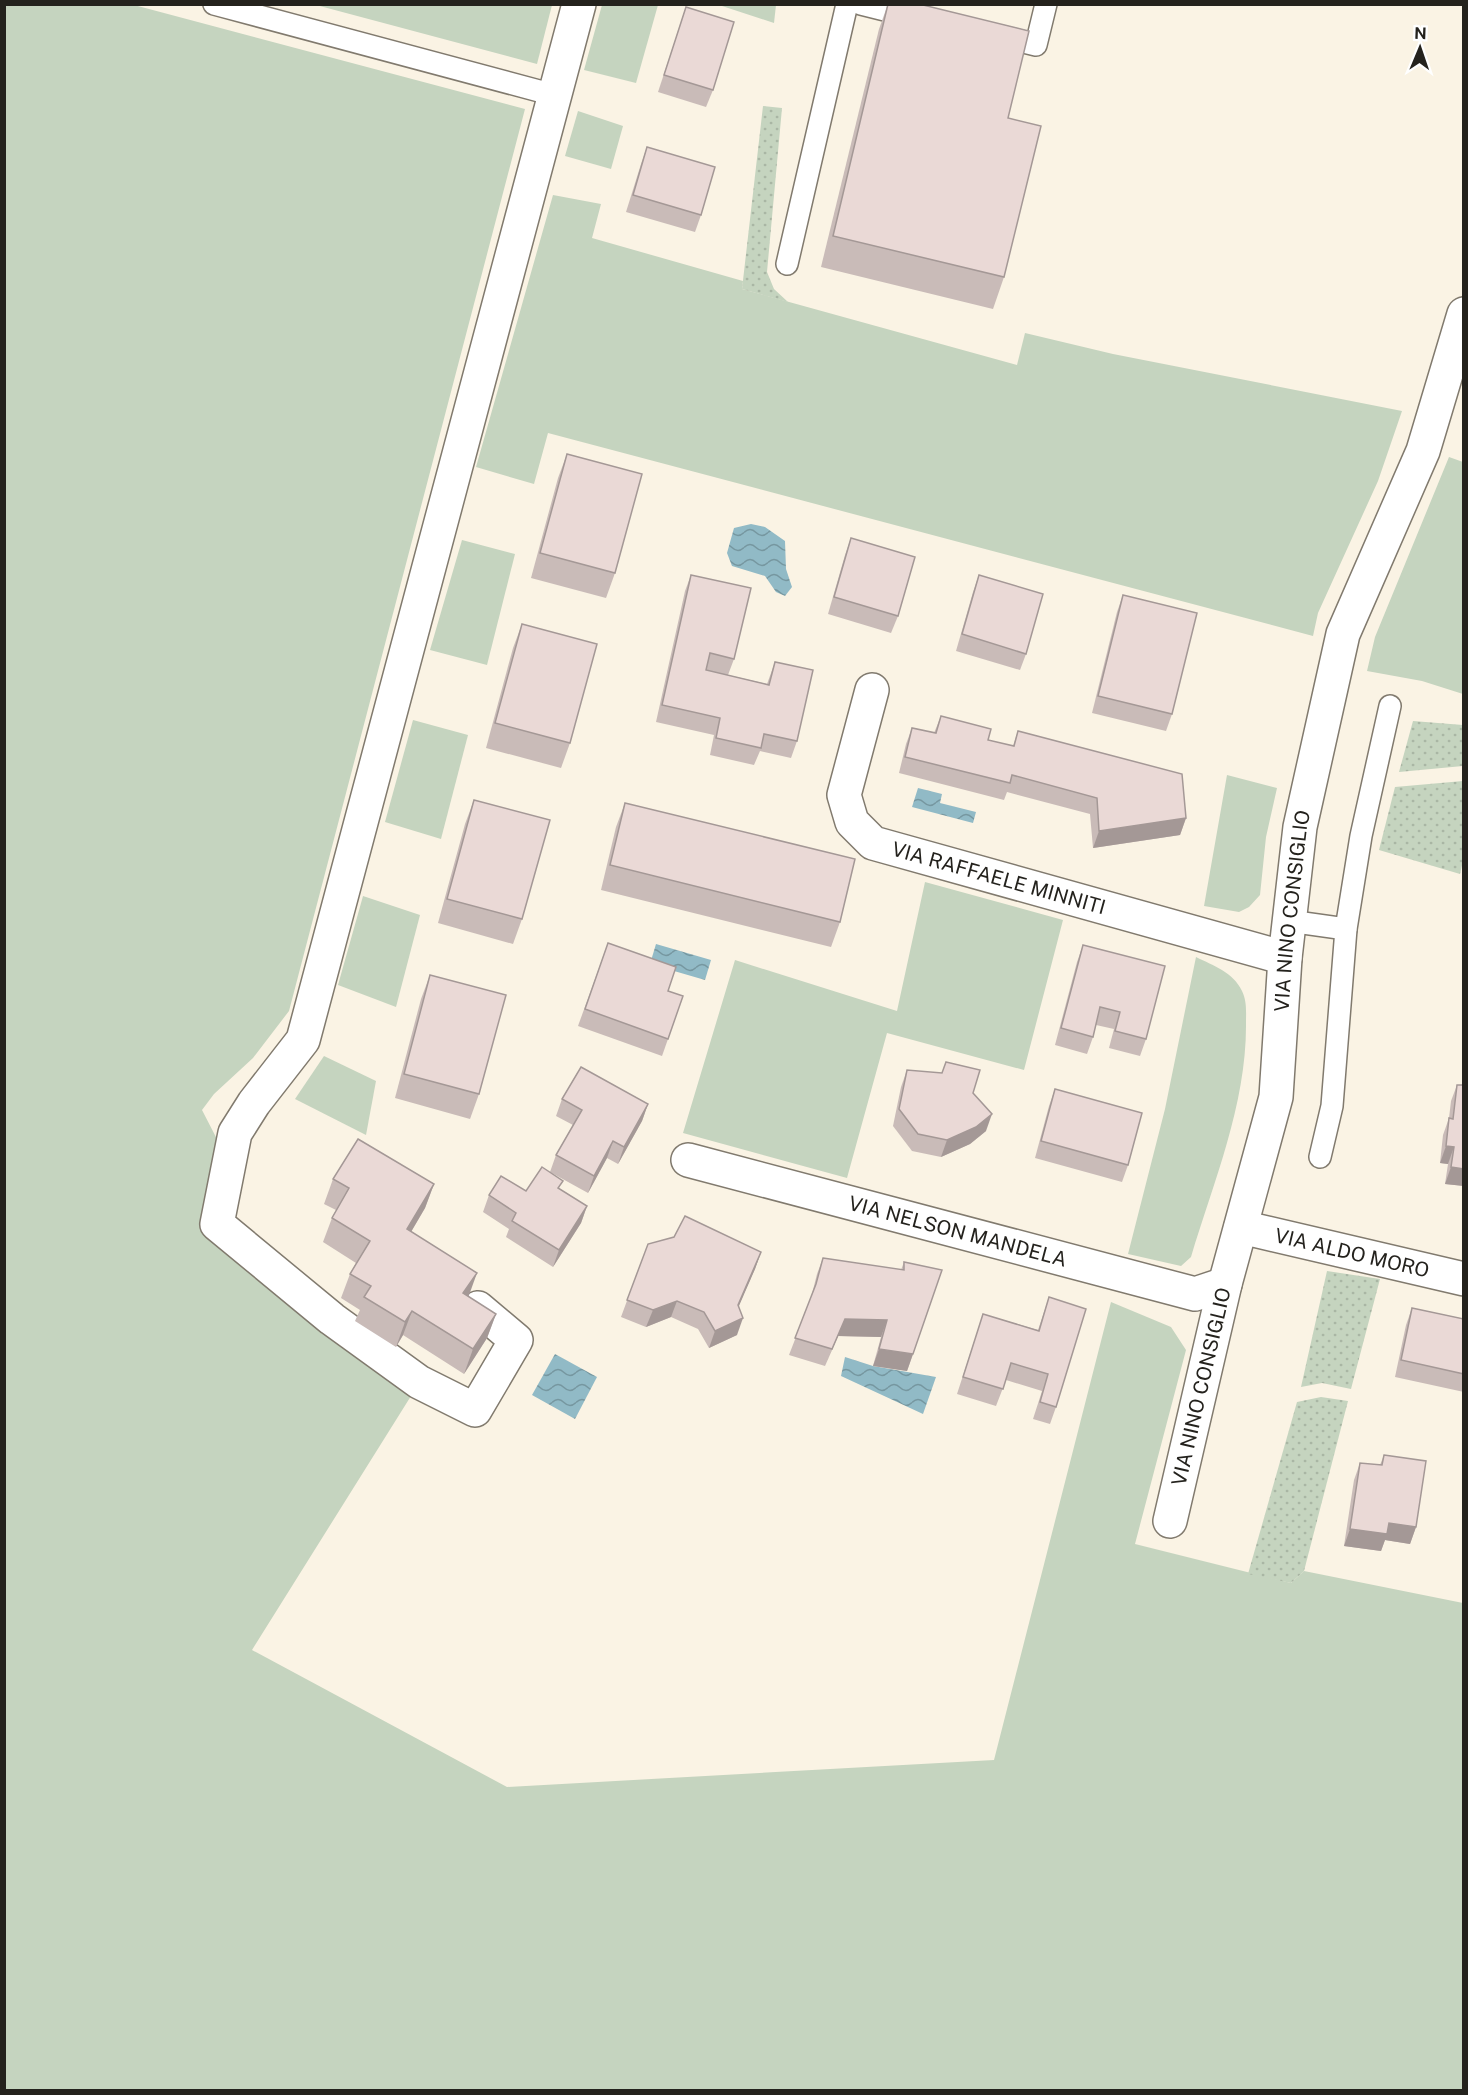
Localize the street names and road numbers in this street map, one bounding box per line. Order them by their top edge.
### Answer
street label: VIA NINO CONSIGLIO [1270,808,1315,1012]
street label: VIA RAFFAELE MINNITI [889,837,1108,919]
street label: VIA NELSON MANDELA [846,1191,1070,1272]
street label: VIA ALDO MORO [1272,1223,1432,1282]
street label: VIA NINO CONSIGLIO [1167,1285,1236,1488]

